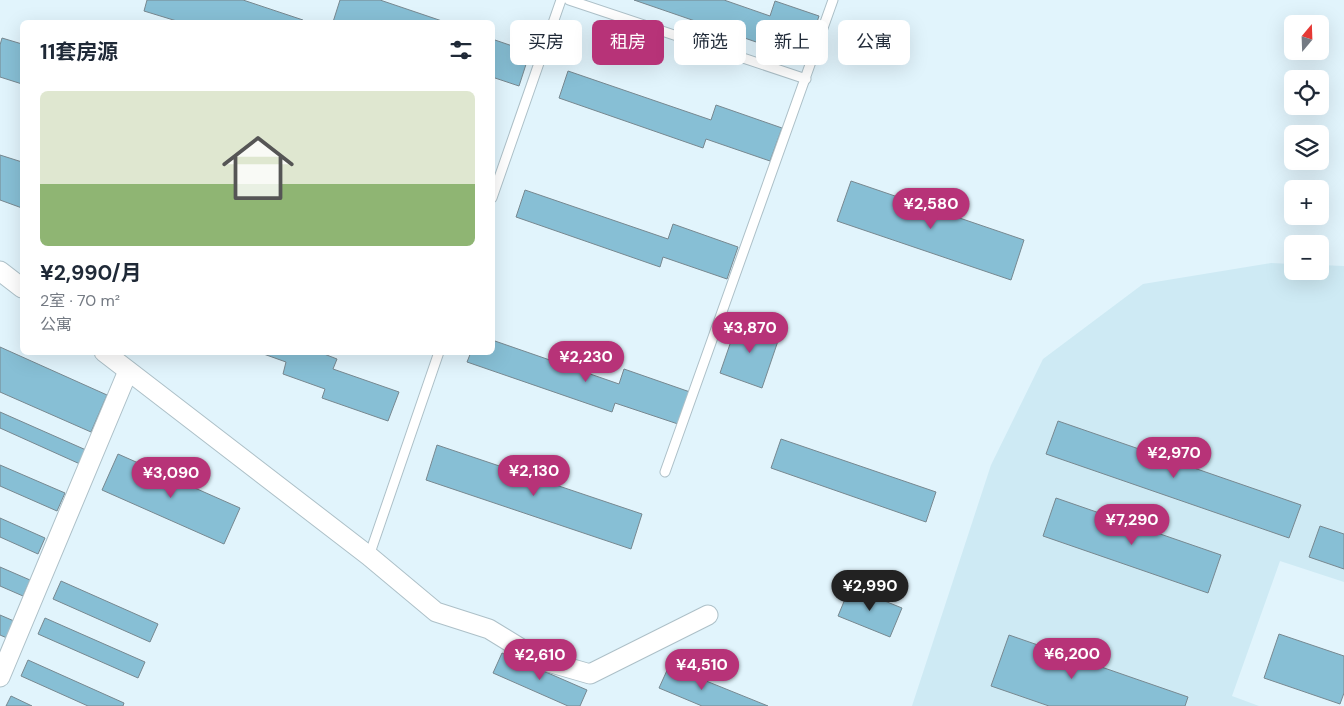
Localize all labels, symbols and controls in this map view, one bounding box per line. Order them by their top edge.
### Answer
north arrow [1284,15,1329,60]
map controls [1284,15,1329,280]
chip: 买房 [510,20,582,65]
chip: 租房 [592,20,664,65]
chip: 筛选 [674,20,746,65]
chip: 新上 [756,20,828,65]
chip: 公寓 [838,20,910,65]
icon: filters [447,36,475,64]
text: 11套房源 [40,38,118,66]
button: locate [1284,70,1329,115]
icon: home [213,123,303,213]
button: layers [1284,125,1329,170]
button: + [1284,180,1329,225]
pin: ¥2,580 [890,188,972,230]
text: ¥2,580 [904,193,958,214]
button: − [1284,235,1329,280]
text: ¥2,990/月 [40,259,142,287]
text: 2室 · 70 m² [40,290,120,311]
pin: ¥3,870 [709,312,791,354]
text: 公寓 [40,314,72,335]
text: ¥3,870 [723,317,777,338]
pin: ¥2,230 [545,340,627,383]
text: ¥2,230 [559,346,613,367]
pin: ¥2,970 [1133,436,1215,479]
text: ¥2,970 [1147,442,1201,463]
pin: ¥2,130 [493,454,575,497]
pin: ¥3,090 [130,456,212,499]
text: ¥2,130 [509,460,559,481]
text: ¥3,090 [143,462,199,483]
pin: ¥7,290 [1091,504,1173,546]
text: ¥7,290 [1105,509,1159,530]
pin: ¥2,990 [829,570,911,612]
text: ¥2,990 [842,575,898,596]
pin: ¥2,610 [499,638,581,681]
pin: ¥6,200 [1031,638,1113,680]
text: ¥6,200 [1044,643,1100,664]
text: ¥2,610 [515,644,565,665]
pin: ¥4,510 [661,648,743,691]
text: ¥4,510 [676,654,728,675]

